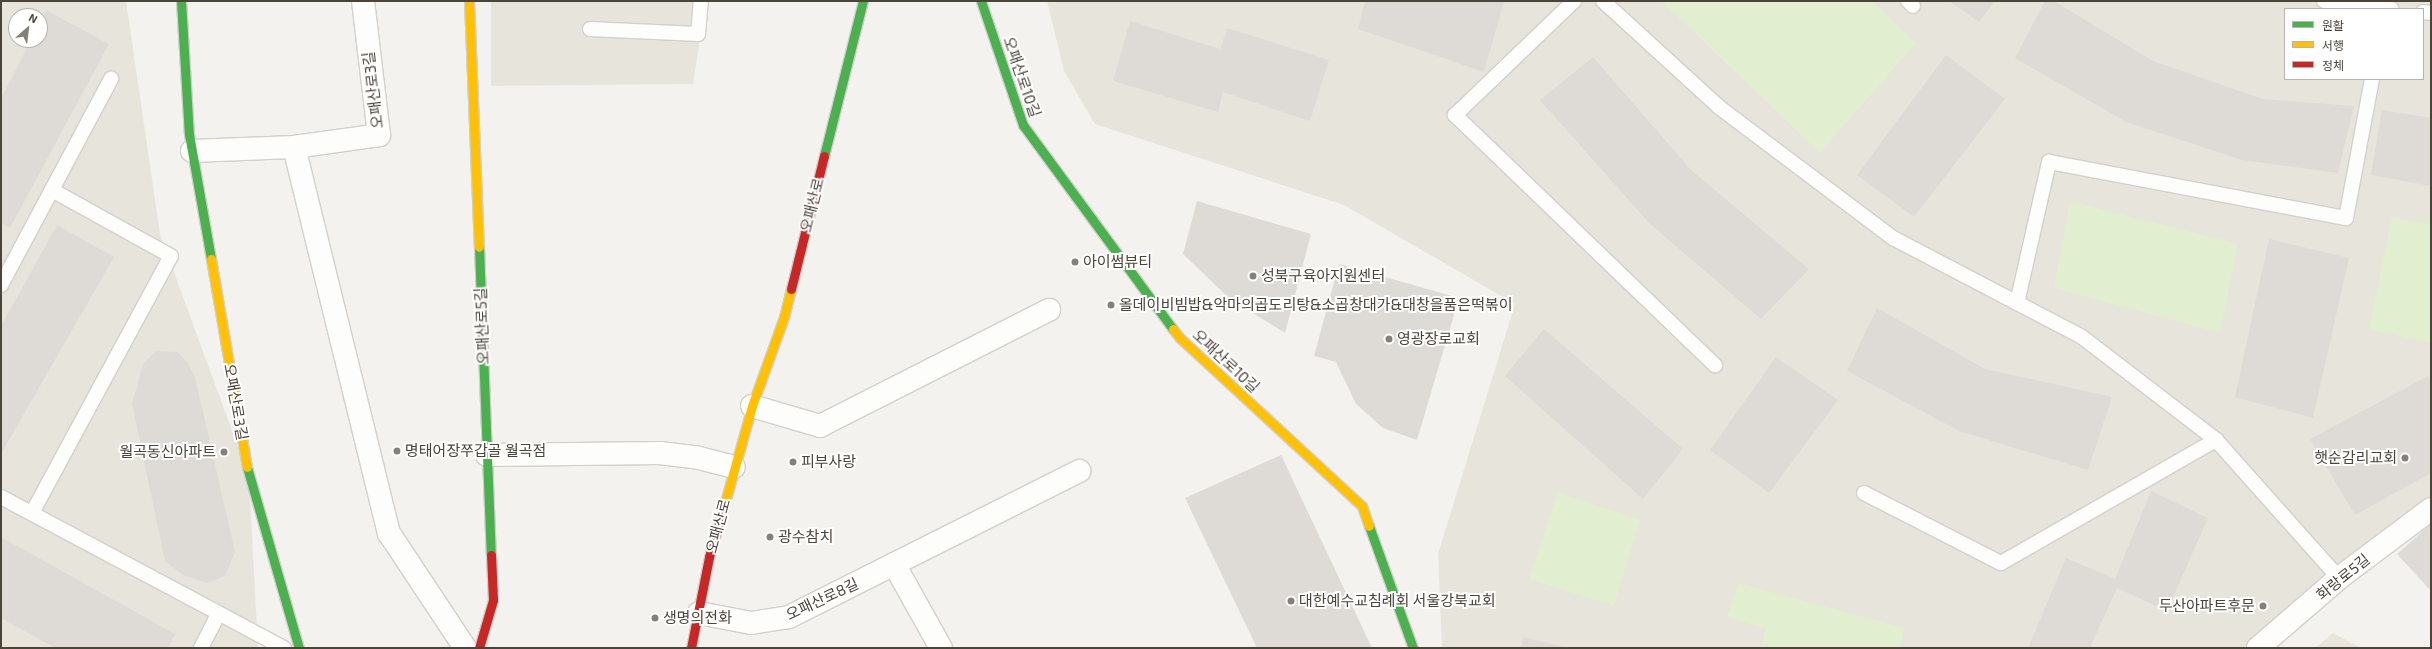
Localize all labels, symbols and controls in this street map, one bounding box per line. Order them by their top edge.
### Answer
north arrow [8,8,48,48]
legend [2284,8,2424,80]
text: N [27,10,40,25]
text: 원활 [2322,18,2344,32]
street label: 오패산로10길 [1000,34,1044,120]
text: 서행 [2322,38,2344,52]
street label: 오패산로3길 [359,51,387,129]
text: 정체 [2322,58,2344,72]
street label: 오패산로 [797,176,827,234]
place label: 아이썸뷰티 [1083,253,1152,271]
marker: 아이썸뷰티 [1070,257,1080,267]
place label: 성북구육아지원센터 [1261,267,1385,285]
marker: 성북구육아지원센터 [1248,271,1258,281]
street label: 오패산로5길 [472,287,492,365]
place label: 올데이비빔밥&악마의곱도리탕&소곱창대가&대창을품은떡볶이 [1119,296,1513,314]
marker: 올데이비빔밥&악마의곱도리탕&소곱창대가&대창을품은떡볶이 [1106,300,1116,310]
street label: 오패산로10길 [1189,326,1263,396]
place label: 영광장로교회 [1397,330,1480,348]
marker: 영광장로교회 [1384,334,1394,344]
street label: 오패산로3길 [220,362,252,442]
place label: 명태어장쭈갑골 월곡점 [405,442,546,460]
place label: 월곡동신아파트 [119,443,216,461]
marker: 명태어장쭈갑골 월곡점 [392,446,402,456]
marker: 월곡동신아파트 [219,447,229,457]
place label: 햇순감리교회 [2314,449,2397,467]
place label: 피부사랑 [801,453,856,471]
marker: 햇순감리교회 [2400,453,2410,463]
marker: 피부사랑 [788,457,798,467]
street label: 오패산로 [702,497,734,555]
place label: 광수참치 [778,528,833,546]
marker: 광수참치 [765,532,775,542]
street label: 화랑로5길 [2313,550,2373,604]
street label: 오패산로8길 [783,574,861,624]
place label: 대한예수교침례회 서울강북교회 [1299,592,1496,610]
marker: 대한예수교침례회 서울강북교회 [1286,596,1296,606]
place label: 두산아파트후문 [2158,597,2255,615]
marker: 두산아파트후문 [2258,601,2268,611]
place label: 생명의전화 [663,609,732,627]
marker: 생명의전화 [650,613,660,623]

